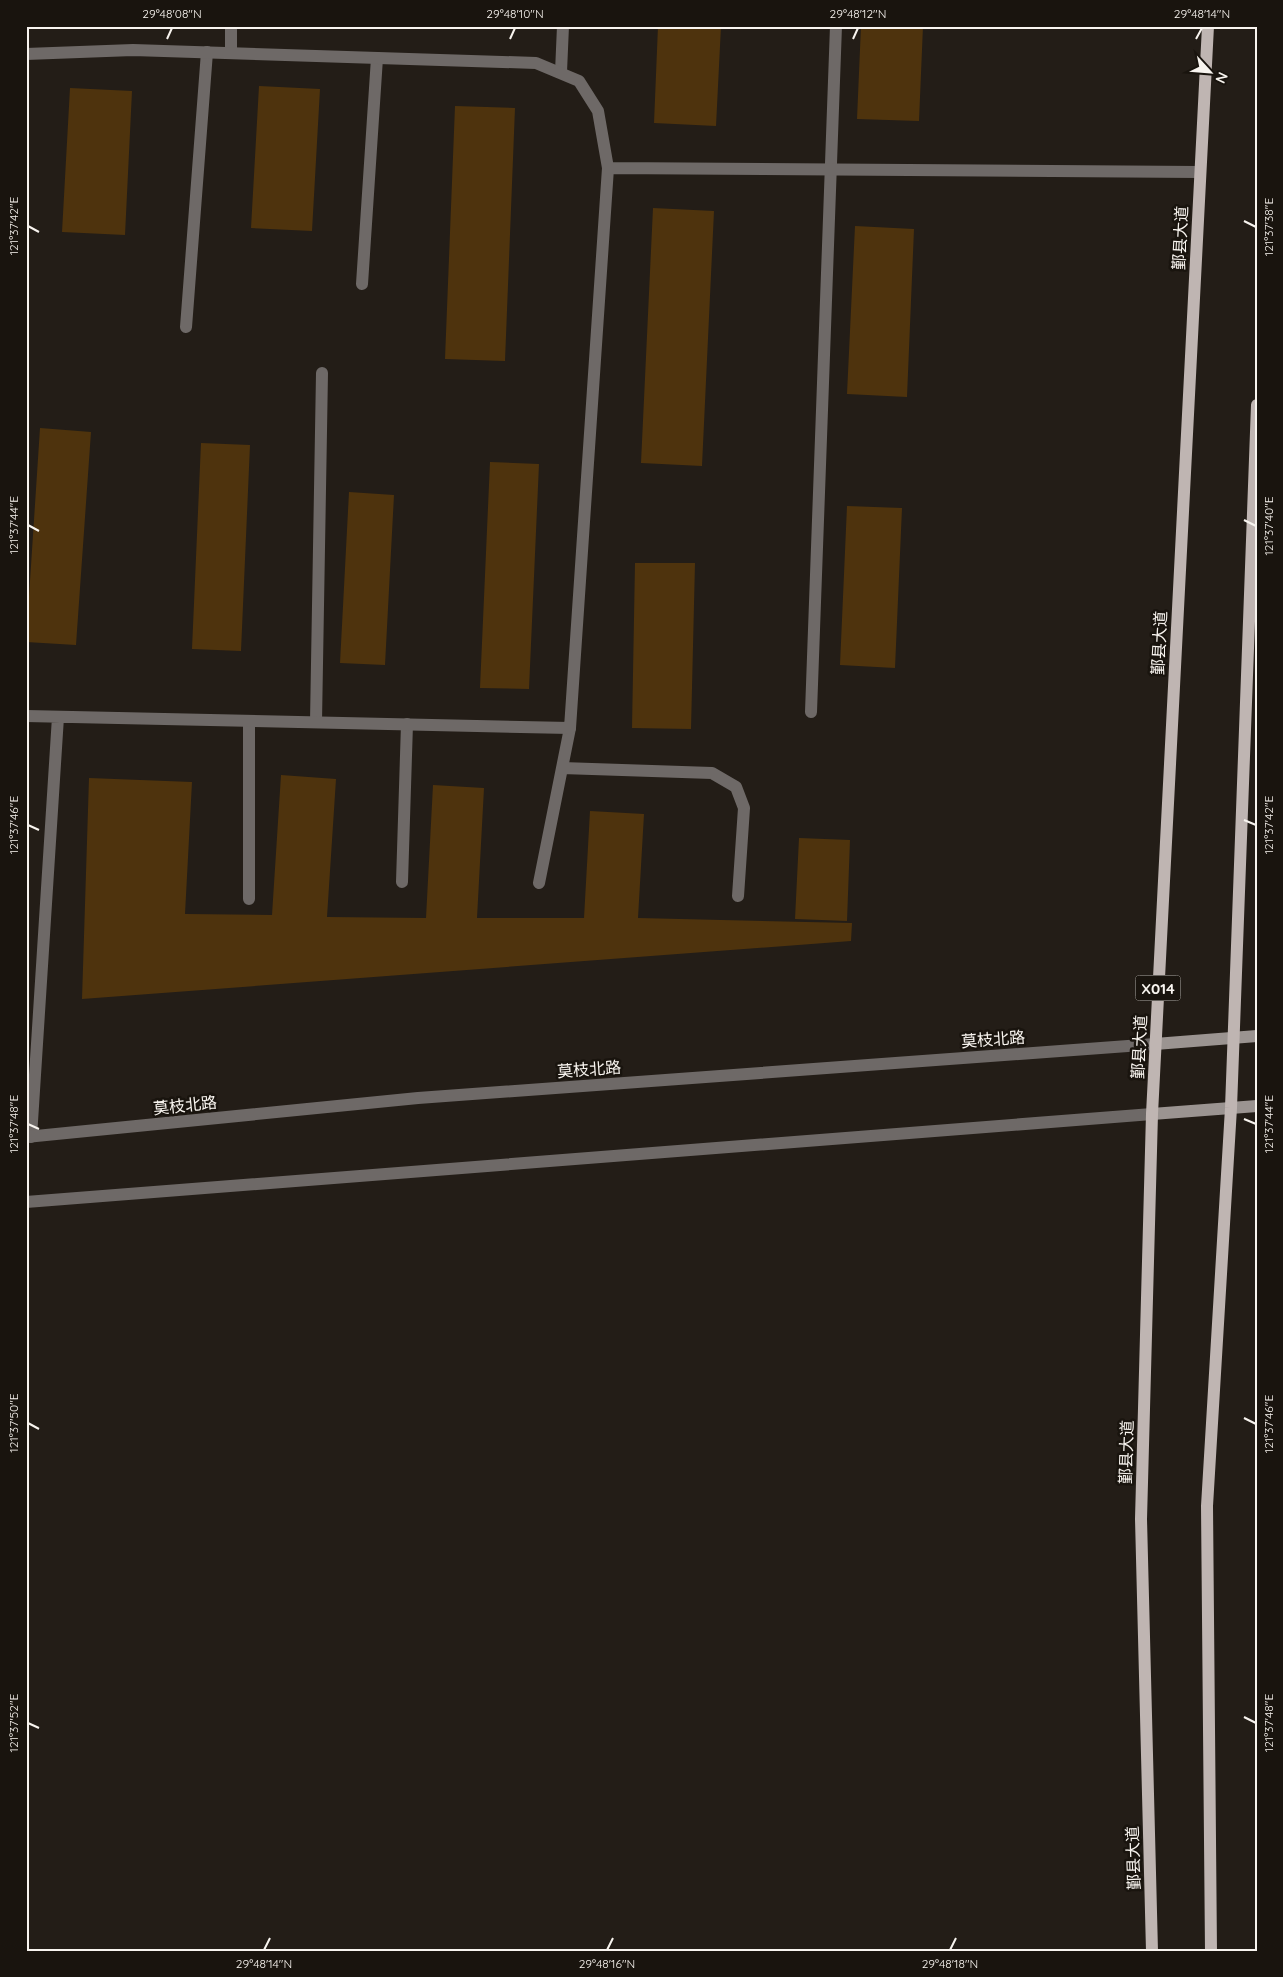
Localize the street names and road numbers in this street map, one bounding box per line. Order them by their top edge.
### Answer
street label: 鄞县大道 [1168,206,1192,270]
street label: 鄞县大道 [1147,611,1171,675]
road number: X014 [1136,976,1180,1000]
street label: 鄞县大道 [1127,1015,1151,1079]
street label: 莫枝北路 [960,1027,1026,1051]
street label: 莫枝北路 [556,1057,622,1081]
street label: 莫枝北路 [152,1092,218,1118]
street label: 鄞县大道 [1115,1420,1137,1484]
street label: 鄞县大道 [1122,1826,1144,1890]

